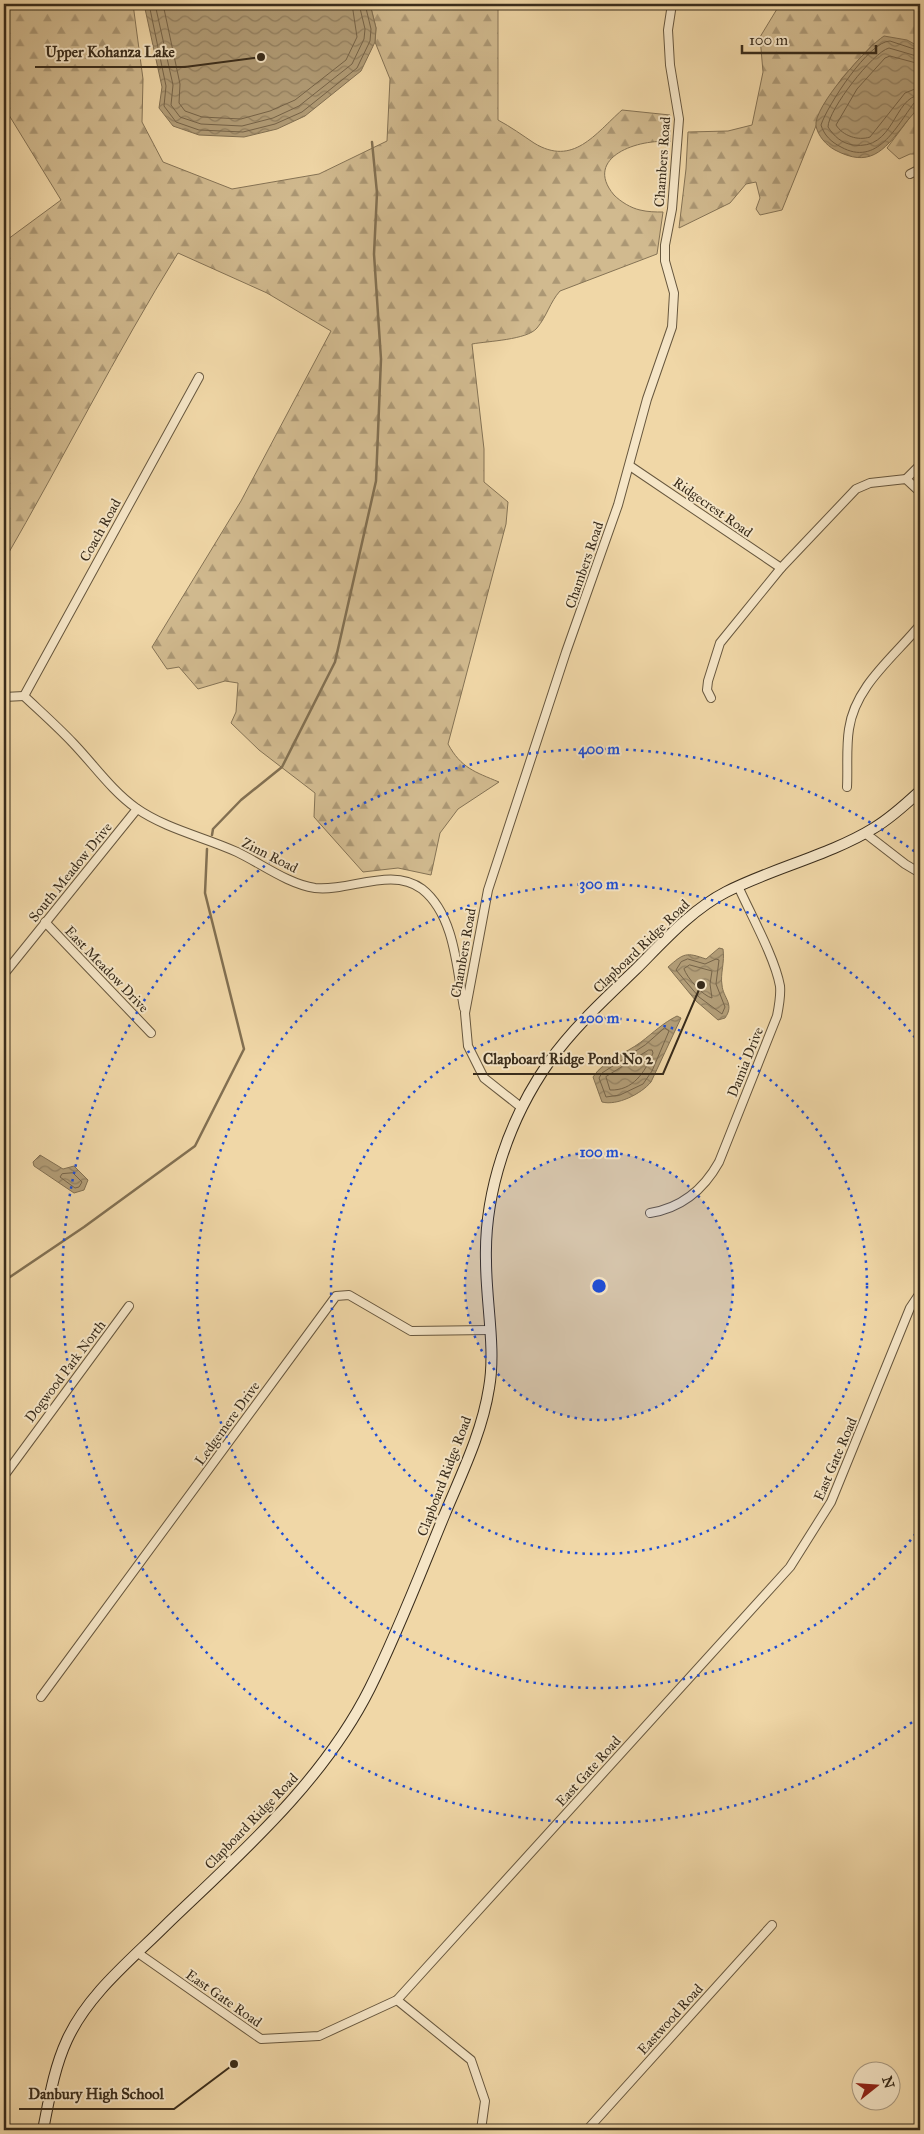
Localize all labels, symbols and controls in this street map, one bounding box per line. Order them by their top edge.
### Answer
scale bar [742,22,875,54]
text: 100 m [749,31,789,49]
callout: Upper Kohanza Lake [35,37,185,67]
text: Upper Kohanza Lake [45,43,176,62]
street label: Chambers Road [651,116,674,208]
street label: Ridgecrest Road [670,474,756,541]
street label: Coach Road [76,496,125,565]
street label: Chambers Road [562,519,607,611]
text: 400 m [578,740,620,759]
street label: South Meadow Drive [25,819,116,926]
street label: Zinn Road [239,834,301,877]
text: 300 m [579,875,619,894]
street label: Clapboard Ridge Road [590,896,693,997]
street label: Chambers Road [447,907,480,999]
street label: East Meadow Drive [61,923,152,1016]
text: 200 m [579,1009,620,1027]
street label: Damia Drive [724,1025,767,1100]
callout: Clapboard Ridge Pond No 2 [473,1044,663,1074]
text: Clapboard Ridge Pond No 2 [483,1050,654,1069]
text: 100 m [579,1143,619,1161]
centre of rings [590,1277,608,1295]
street label: Dogwood Park North [21,1317,109,1426]
street label: Ledgemere Drive [191,1378,264,1469]
street label: Clapboard Ridge Road [414,1414,475,1539]
street label: East Gate Road [810,1415,861,1503]
street label: East Gate Road [552,1733,624,1810]
street label: Clapboard Ridge Road [201,1770,302,1873]
street label: East Gate Road [182,1966,265,2031]
street label: Eastwood Road [634,1980,707,2058]
north arrow [852,2062,902,2112]
text: N [878,2074,898,2091]
callout: Danbury High School [19,2079,174,2109]
text: Danbury High School [28,2085,165,2104]

